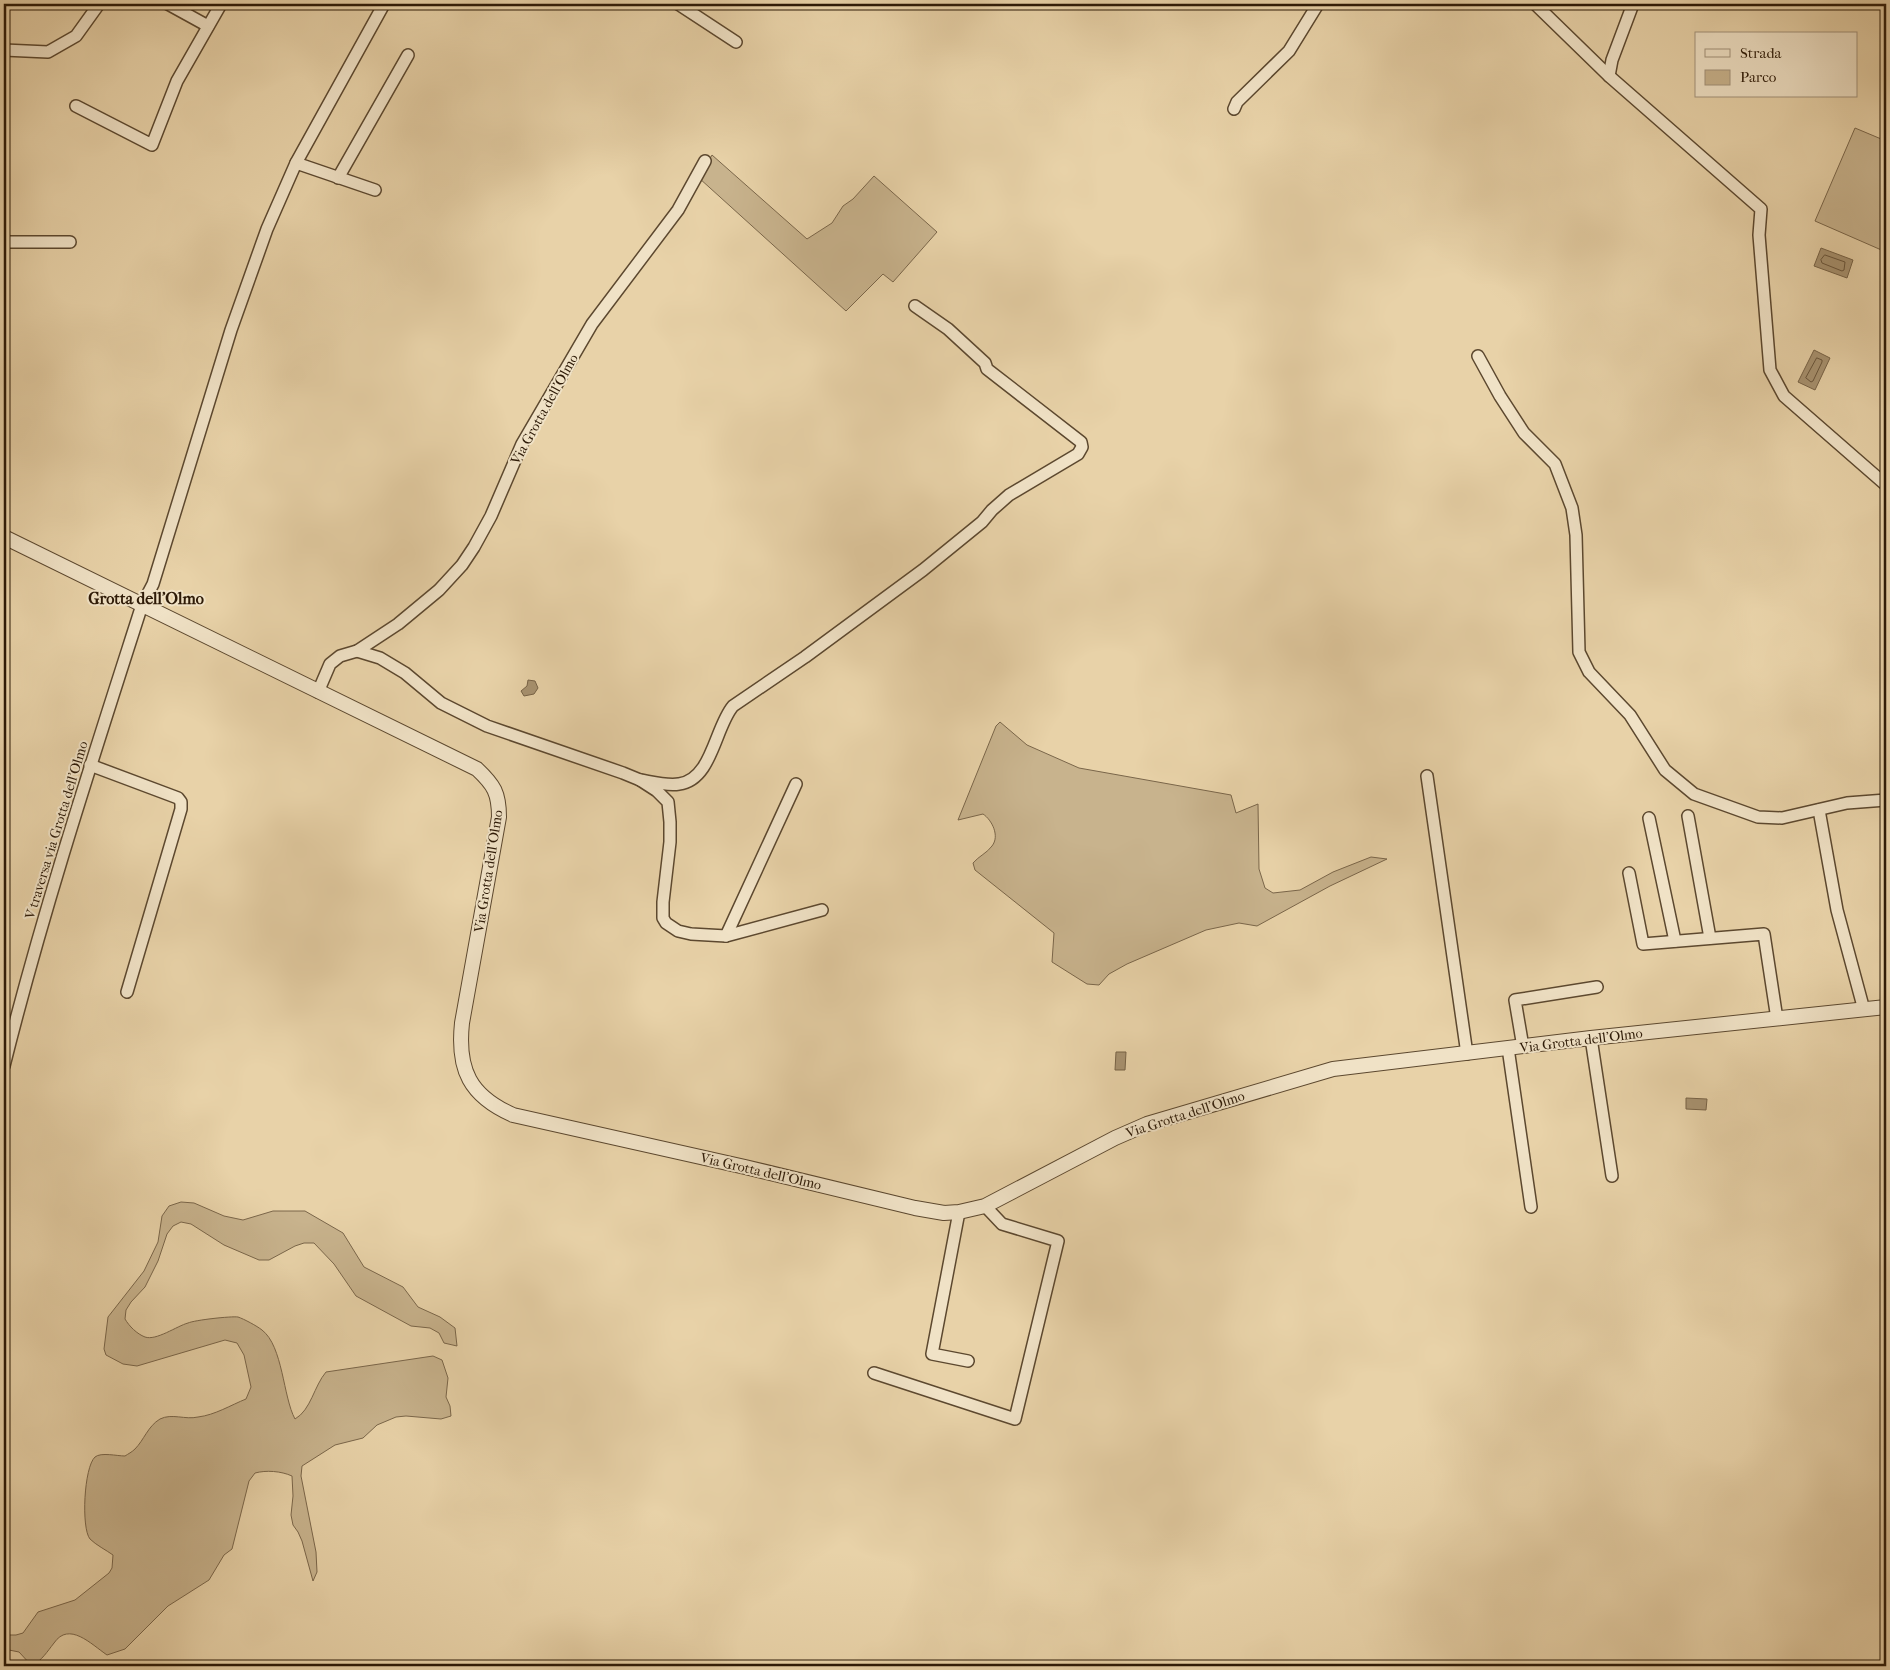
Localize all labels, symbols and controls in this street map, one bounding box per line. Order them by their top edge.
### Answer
legend [1695,32,1858,98]
text: Strada [1740,44,1783,62]
text: Parco [1740,68,1777,86]
street label: Via Grotta dell'Olmo [506,351,582,468]
district label: Grotta dell'Olmo [88,589,204,608]
street label: V traversa via Grotta dell'Olmo [21,739,92,922]
street label: Via Grotta dell'Olmo [470,809,507,935]
street label: Via Grotta dell'Olmo [1518,1025,1644,1057]
street label: Via Grotta dell'Olmo [1123,1087,1247,1142]
street label: Via Grotta dell'Olmo [698,1149,823,1194]

